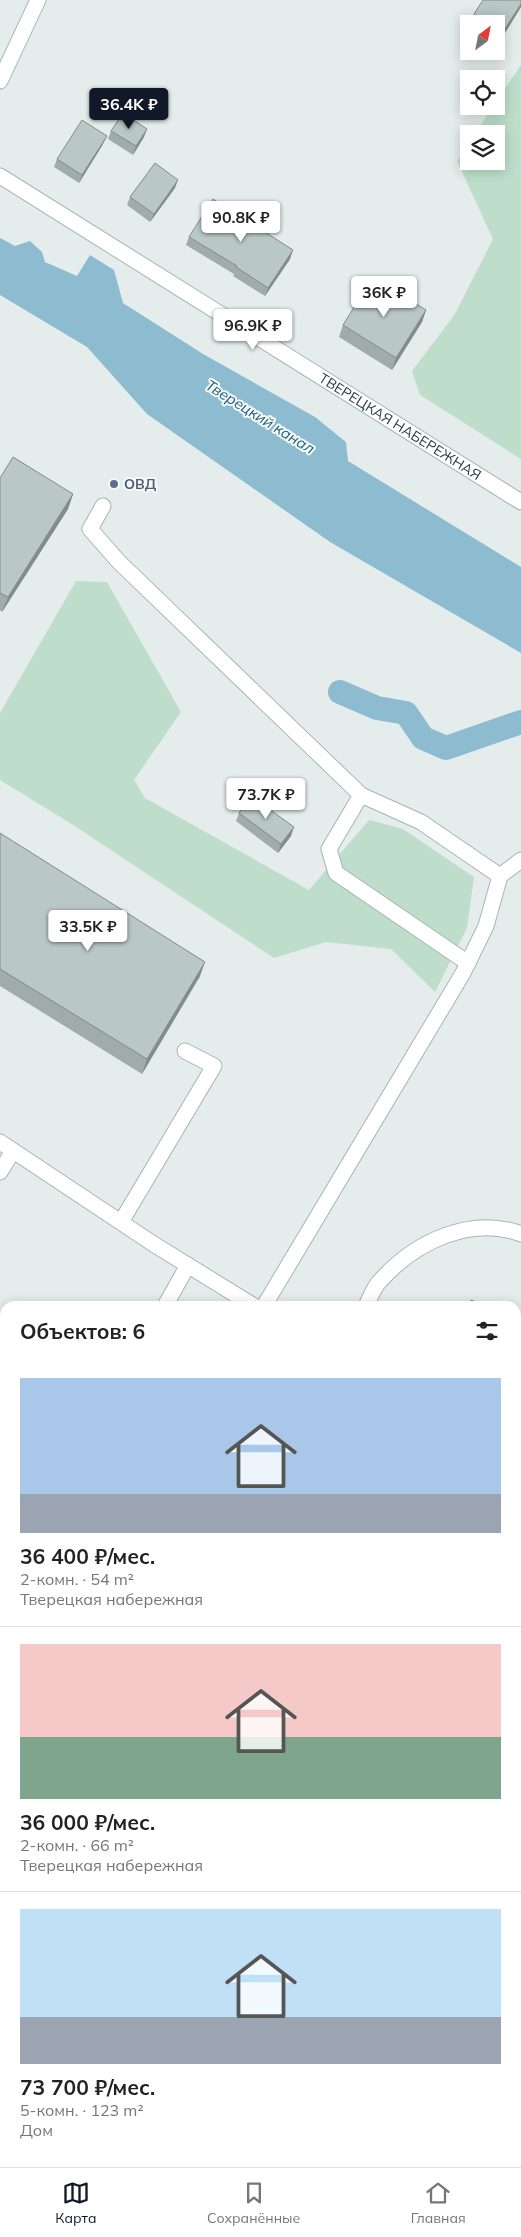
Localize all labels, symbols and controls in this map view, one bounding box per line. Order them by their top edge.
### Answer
north arrow [460,15,505,60]
map controls [460,15,505,170]
button: locate [460,70,505,115]
pin: 36.4K ₽ [83,88,175,130]
text: 36.4K ₽ [100,94,158,114]
button: layers [460,125,505,170]
pin: 90.8K ₽ [195,200,287,243]
text: 90.8K ₽ [212,207,270,227]
pin: 36K ₽ [349,276,419,318]
text: 36K ₽ [362,282,406,302]
pin: 96.9K ₽ [207,308,299,351]
text: 96.9K ₽ [224,315,282,335]
street label: ТВЕРЕЦКАЯ НАБЕРЕЖНАЯ [316,369,485,484]
water label: Тверецкий канал [202,375,319,458]
place label: ОВД [124,475,157,493]
marker: ОВД [108,478,120,490]
pin: 73.7K ₽ [220,778,312,820]
text: 73.7K ₽ [237,784,295,804]
pin: 33.5K ₽ [42,910,134,952]
text: 33.5K ₽ [59,916,117,936]
icon: filters [473,1317,501,1345]
text: Объектов: 6 [20,1318,145,1344]
icon: home [216,1411,306,1501]
text: 36 400 ₽/мес. [20,1543,155,1569]
text: 2-комн. · 54 m² [20,1569,134,1589]
text: Тверецкая набережная [20,1589,203,1609]
icon: home [216,1676,306,1766]
text: 36 000 ₽/мес. [20,1809,155,1835]
text: 2-комн. · 66 m² [20,1835,134,1855]
text: Тверецкая набережная [20,1855,203,1875]
icon: home [216,1941,306,2031]
text: 73 700 ₽/мес. [20,2074,155,2100]
text: 5-комн. · 123 m² [20,2100,144,2120]
text: Дом [20,2120,53,2140]
tab: Карта [55,2179,96,2227]
tab: Сохранённые [207,2179,300,2227]
tab: Главная [411,2179,466,2227]

